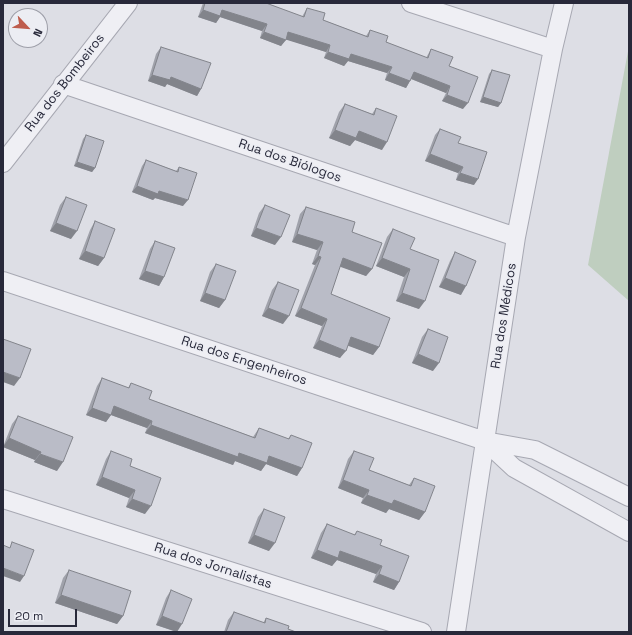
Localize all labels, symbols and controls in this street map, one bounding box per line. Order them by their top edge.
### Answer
north arrow [8,8,48,48]
text: N [30,26,46,39]
street label: Rua dos Bombeiros [22,31,108,135]
street label: Rua dos Biólogos [236,136,344,186]
street label: Rua dos Médicos [488,262,520,370]
street label: Rua dos Engenheiros [179,333,309,389]
street label: Rua dos Jornalistas [152,540,274,592]
scale bar [10,601,79,627]
text: 20 m [15,608,43,624]

